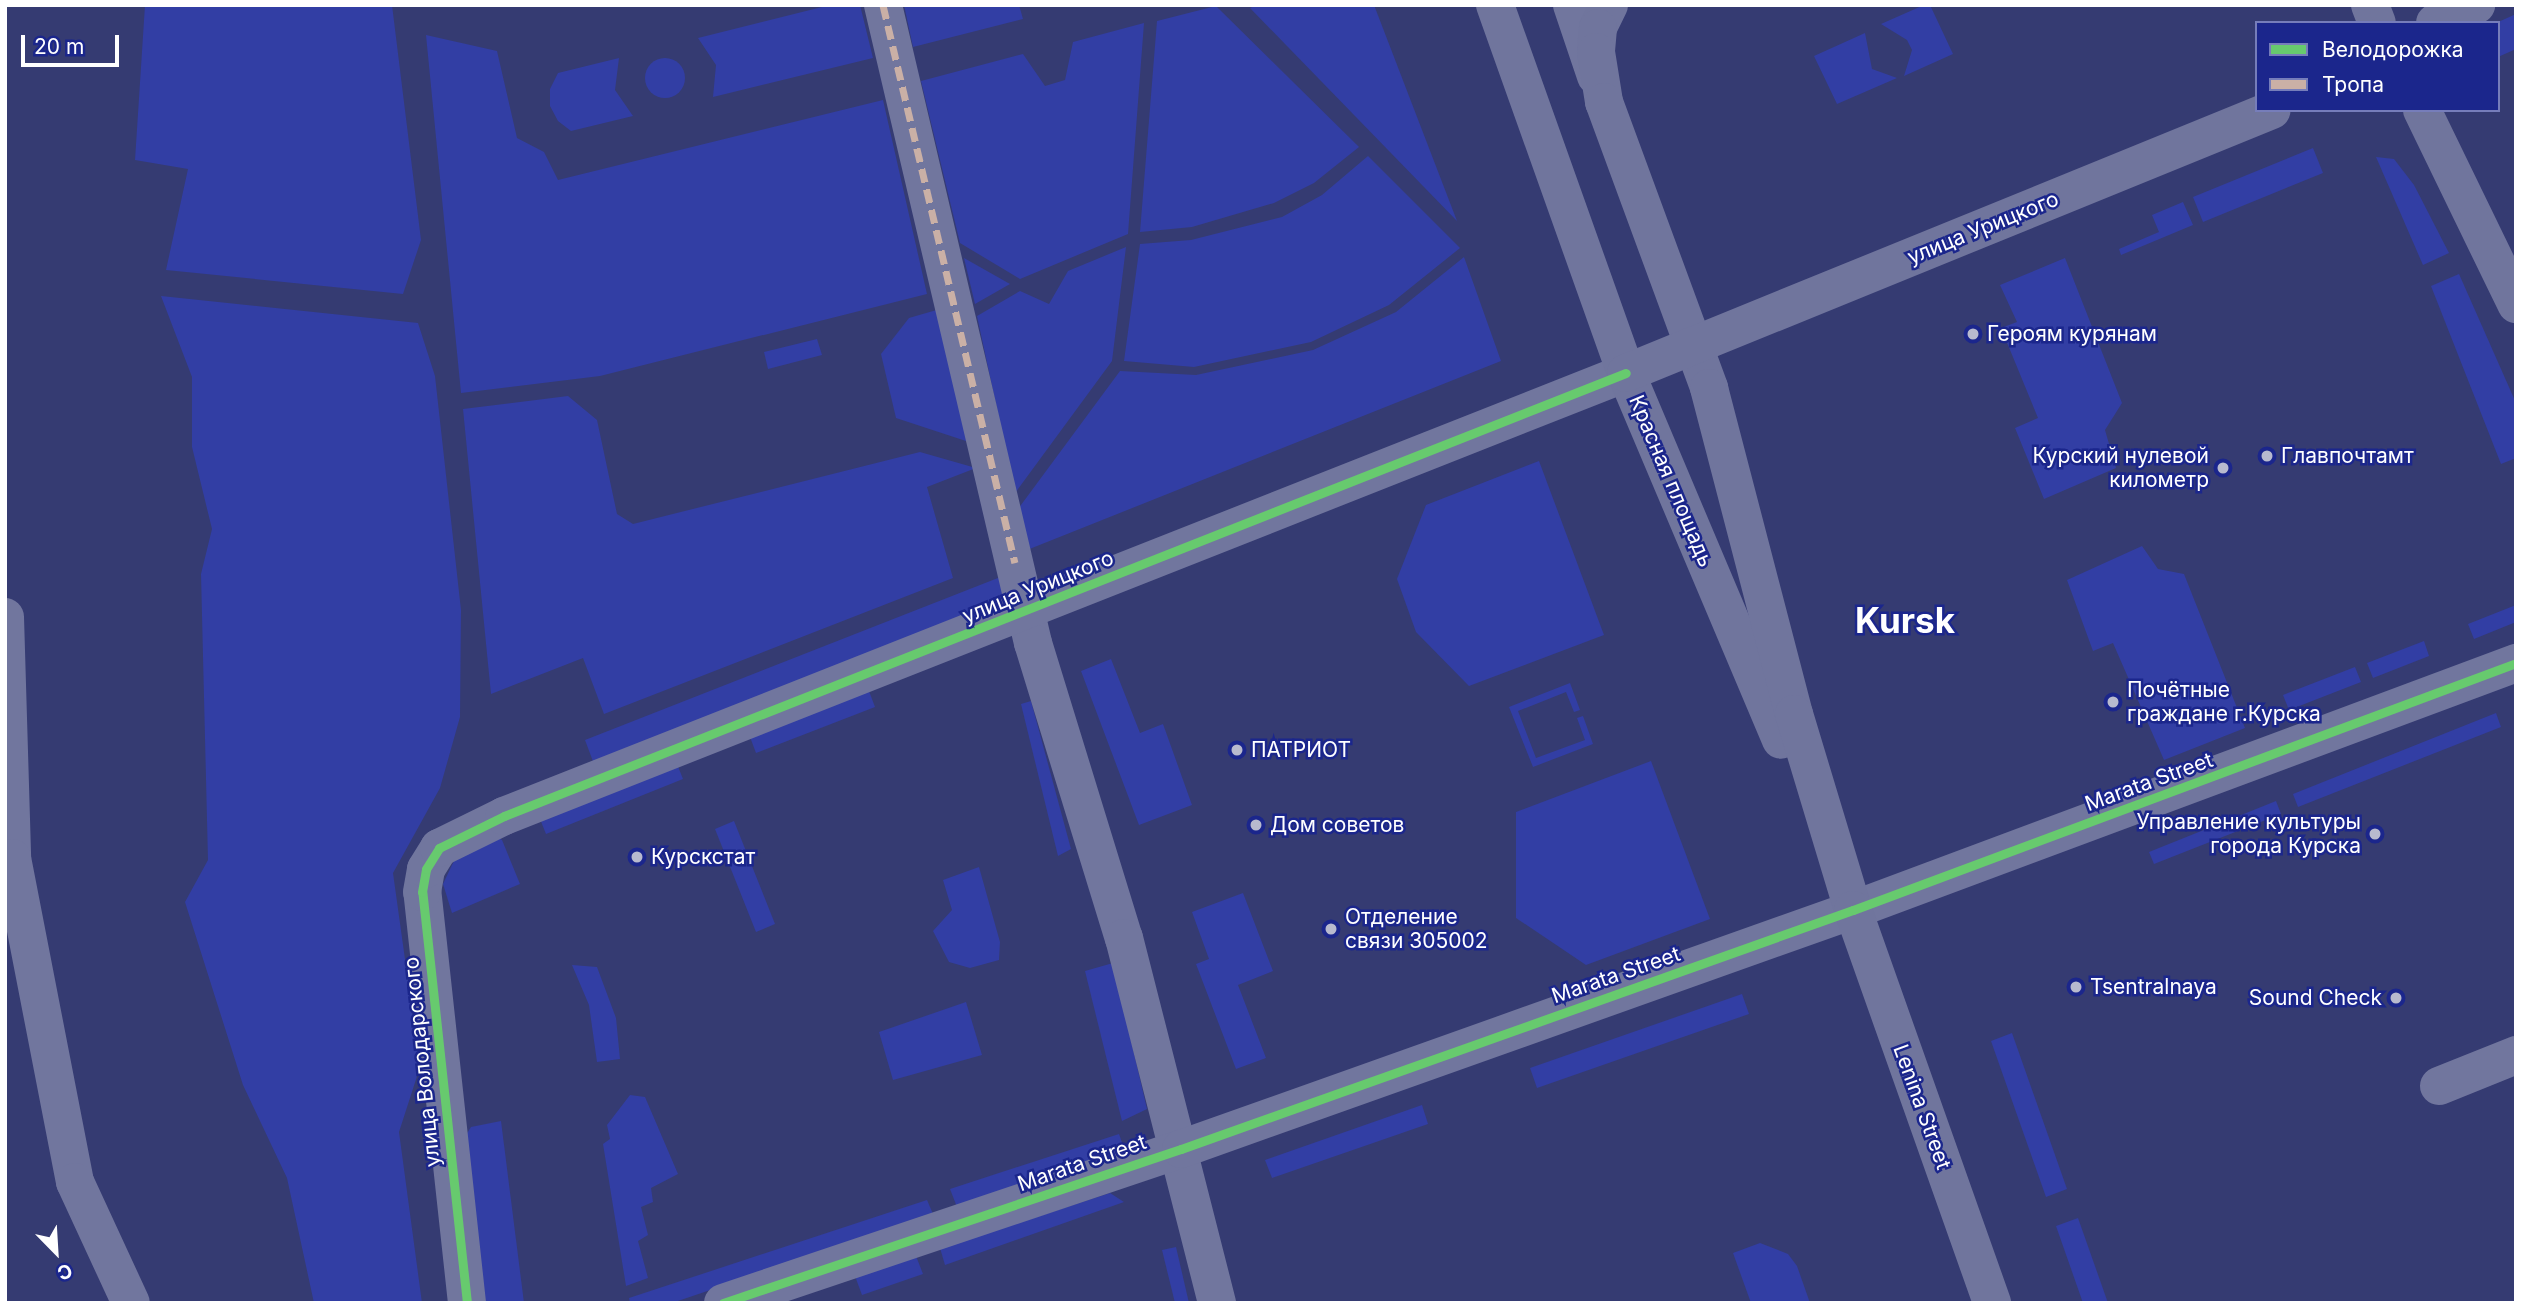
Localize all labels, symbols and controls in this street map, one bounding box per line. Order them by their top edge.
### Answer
scale bar [24,21,122,65]
legend [2255,21,2500,112]
text: 20 m [34,34,84,59]
text: Велодорожка [2322,37,2464,62]
text: Тропа [2322,72,2384,97]
street label: улица Урицкого [1904,186,2062,270]
place label: Героям курянам [1987,321,2157,347]
marker: Героям курянам [1965,326,1981,342]
street label: Красная площадь [1623,391,1719,571]
place label: Курский нулевой километр [2032,443,2209,493]
place label: Главпочтамт [2281,443,2414,469]
marker: Главпочтамт [2259,448,2275,464]
marker: Курский нулевой километр [2215,460,2231,476]
street label: улица Урицкого [959,545,1117,629]
district label: Kursk [1855,599,1955,641]
place label: Почётные граждане г.Курска [2127,677,2321,727]
marker: Почётные граждане г.Курска [2105,694,2121,710]
place label: ПАТРИОТ [1251,737,1351,763]
marker: ПАТРИОТ [1229,742,1245,758]
street label: Marata Street [2082,747,2216,817]
place label: Управление культуры города Курска [2136,809,2361,859]
place label: Дом советов [1270,812,1404,838]
marker: Дом советов [1248,817,1264,833]
marker: Управление культуры города Курска [2367,826,2383,842]
place label: Курскстат [651,844,755,870]
marker: Курскстат [629,849,645,865]
place label: Отделение связи 305002 [1345,904,1487,954]
marker: Отделение связи 305002 [1323,921,1339,937]
street label: Marata Street [1548,941,1684,1009]
street label: улица Володарского [398,956,446,1168]
place label: Tsentralnaya [2090,974,2217,1000]
marker: Tsentralnaya [2068,979,2084,995]
place label: Sound Check [2249,985,2382,1011]
marker: Sound Check [2388,990,2404,1006]
street label: Lenina Street [1888,1041,1956,1173]
street label: Marata Street [1014,1129,1150,1197]
north arrow [21,1217,91,1287]
text: С [54,1258,76,1285]

